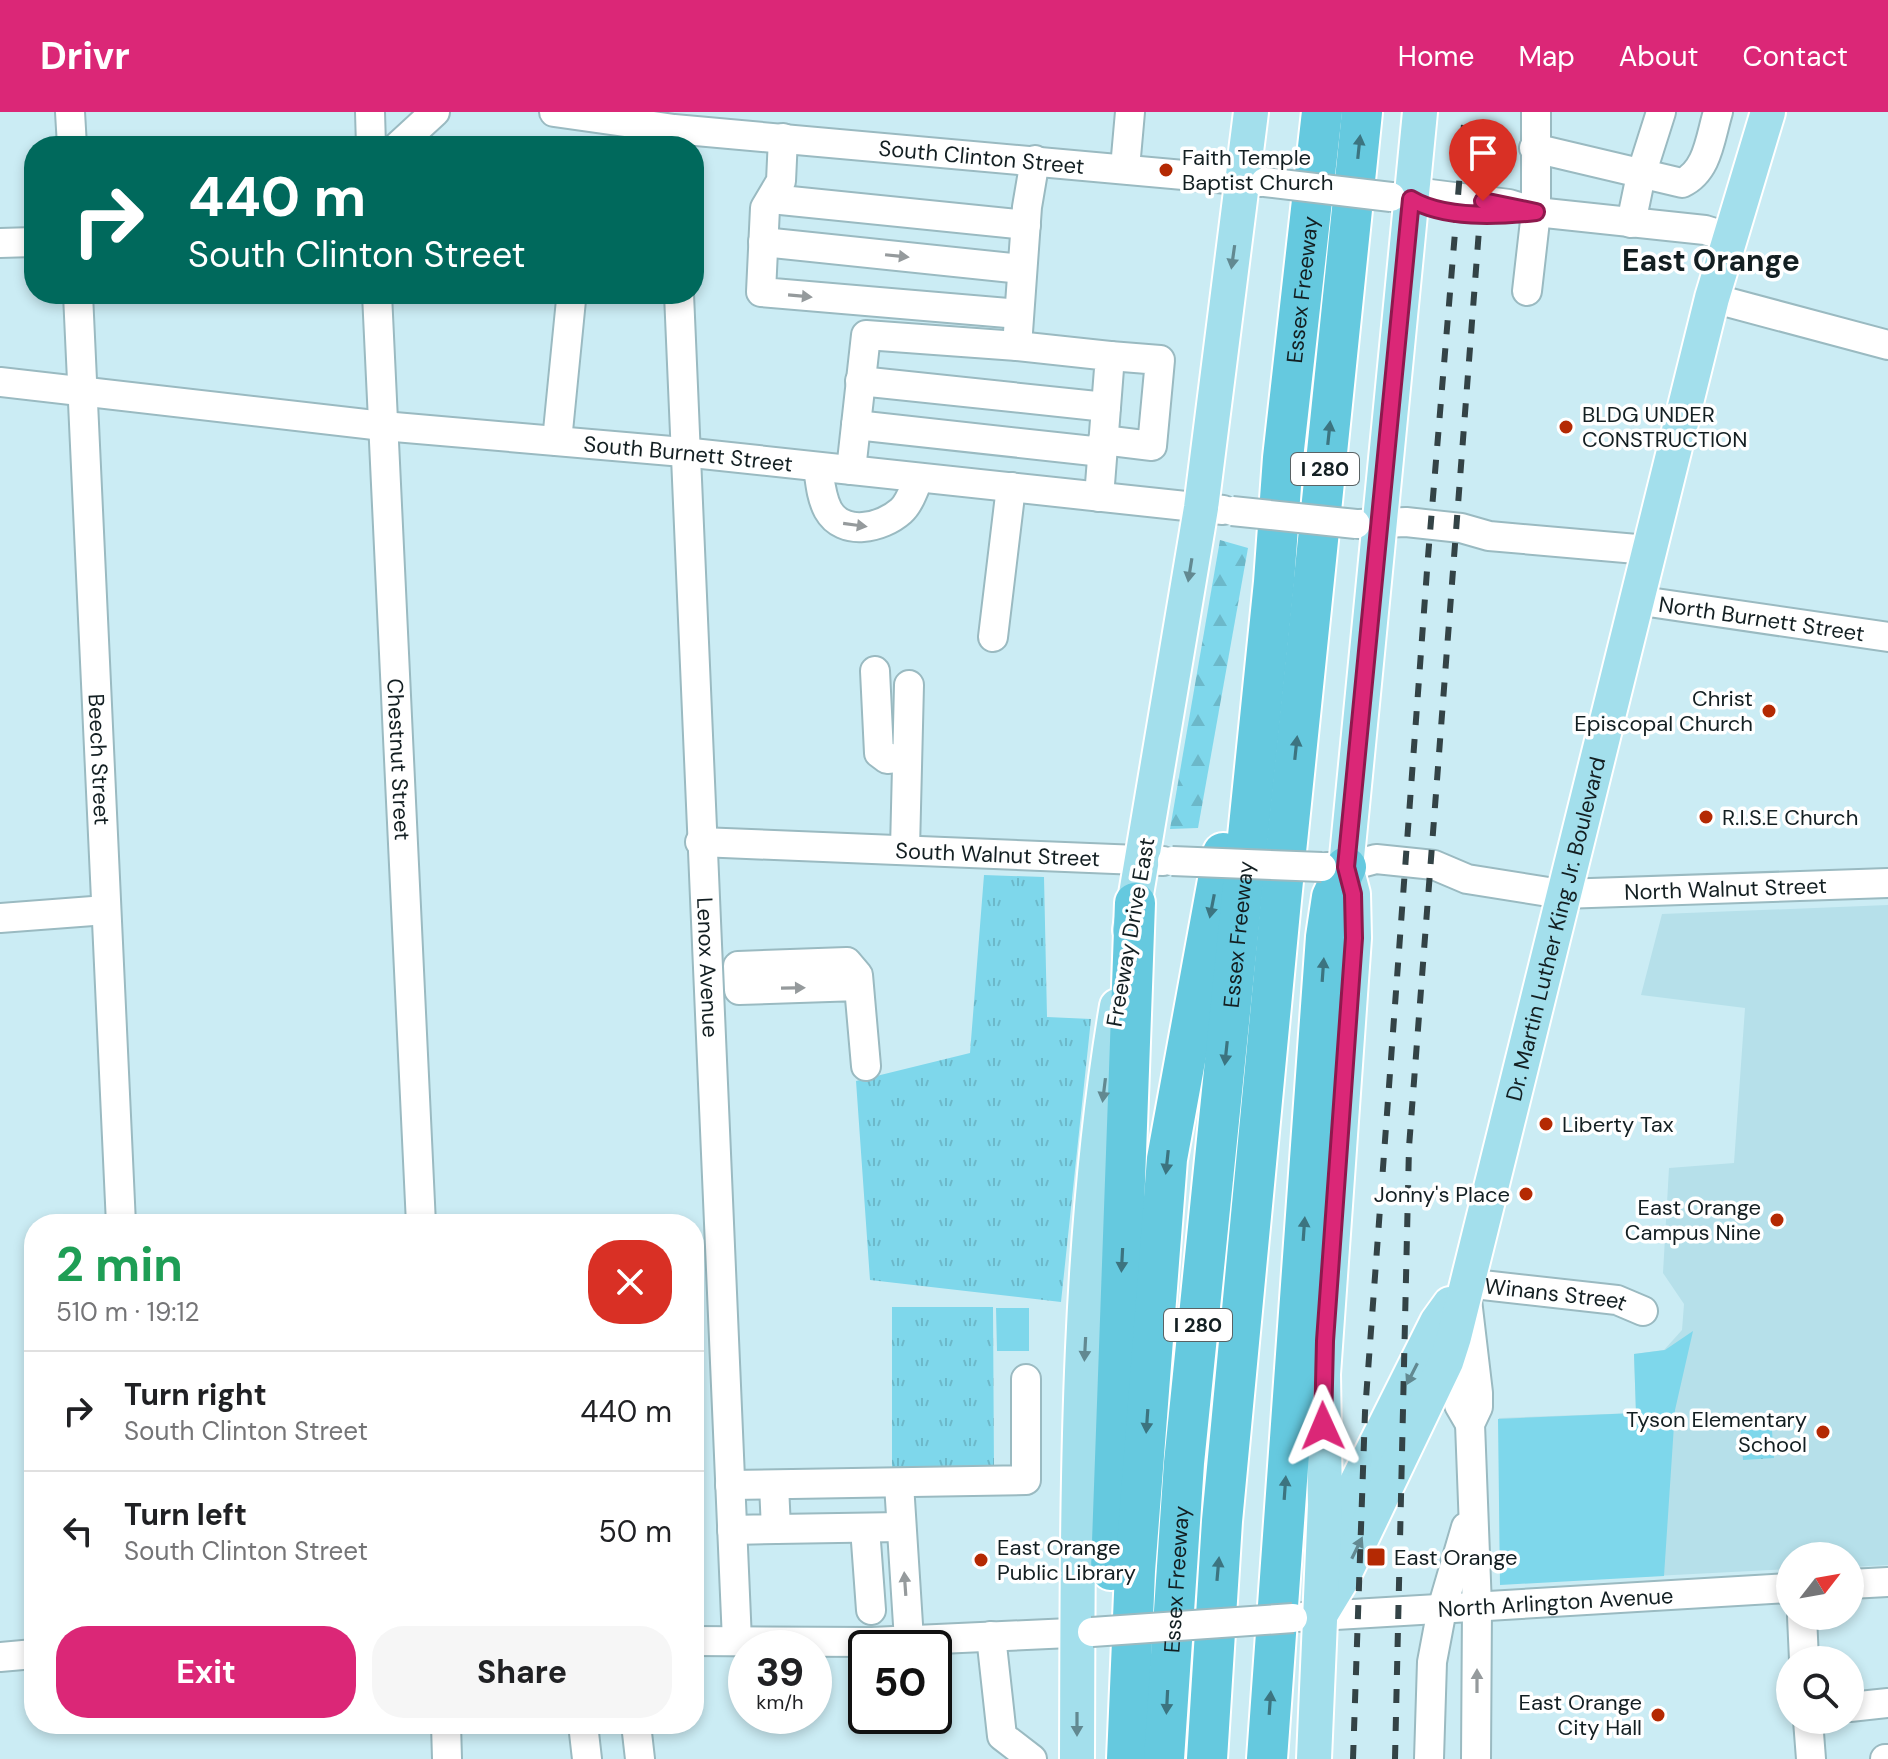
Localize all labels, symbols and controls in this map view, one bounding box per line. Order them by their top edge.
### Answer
text: Drivr [40,31,130,81]
text: Home [1398,38,1474,75]
text: Map [1518,38,1575,75]
text: About [1619,38,1698,75]
text: Contact [1742,38,1848,75]
pin [1449,119,1517,201]
icon: arrive [1461,131,1505,175]
street label: South Clinton Street [877,134,1086,181]
one-way arrow [1352,134,1365,159]
place label: Faith Temple Baptist Church [1182,143,1334,197]
text: 440 m [188,160,366,233]
marker: Faith Temple Baptist Church [1157,161,1175,179]
icon: right [56,168,160,272]
street label: Essex Freeway [1280,215,1325,365]
text: South Clinton Street [188,231,526,278]
district label: East Orange [1622,241,1800,280]
one-way arrow [1226,245,1239,270]
one-way arrow [885,249,910,262]
one-way arrow [788,289,813,302]
place label: BLDG UNDER CONSTRUCTION [1582,400,1747,454]
marker: BLDG UNDER CONSTRUCTION [1557,418,1575,436]
one-way arrow [1322,421,1335,446]
street label: South Burnett Street [583,429,794,479]
road number: I 280 [1291,453,1359,485]
one-way arrow [843,518,868,531]
one-way arrow [1184,558,1196,583]
street label: North Burnett Street [1657,590,1866,648]
street label: Chestnut Street [380,678,417,841]
place label: Christ Episcopal Church [1574,684,1753,738]
street label: Beech Street [81,693,117,826]
marker: Christ Episcopal Church [1760,702,1778,720]
one-way arrow [1290,735,1303,760]
street label: Dr. Martin Luther King Jr. Boulevard [1499,754,1613,1104]
place label: R.I.S.E Church [1722,803,1858,832]
marker: R.I.S.E Church [1697,808,1715,826]
street label: Freeway Drive East [1100,835,1161,1029]
street label: South Walnut Street [895,836,1101,873]
street label: Essex Freeway [1217,860,1260,1009]
street label: North Walnut Street [1624,871,1827,907]
one-way arrow [1206,894,1218,919]
street label: Lenox Avenue [690,897,725,1038]
one-way arrow [1317,957,1330,982]
one-way arrow [781,982,806,995]
one-way arrow [1219,1041,1232,1066]
one-way arrow [1097,1078,1110,1103]
place label: Liberty Tax [1562,1110,1674,1139]
marker: Liberty Tax [1537,1115,1555,1133]
one-way arrow [1160,1150,1173,1175]
place label: Jonny's Place [1374,1180,1510,1209]
marker: Jonny's Place [1517,1185,1535,1203]
place label: East Orange Campus Nine [1625,1193,1761,1247]
marker: East Orange Campus Nine [1768,1211,1786,1229]
one-way arrow [1298,1216,1311,1241]
text: 2 min [56,1233,183,1296]
button: close [588,1240,672,1324]
one-way arrow [1116,1248,1129,1273]
street label: Winans Street [1483,1271,1632,1318]
text: 510 m · 19:12 [56,1295,200,1329]
road number: I 280 [1164,1309,1232,1341]
one-way arrow [1078,1337,1091,1362]
one-way arrow [1405,1362,1418,1385]
text: Turn right [124,1375,267,1414]
position arrow [1281,1384,1365,1468]
icon: right [56,1389,100,1433]
text: 440 m [580,1392,672,1431]
place label: Tyson Elementary School [1626,1405,1807,1459]
one-way arrow [1140,1409,1153,1434]
text: South Clinton Street [124,1414,368,1448]
marker: Tyson Elementary School [1814,1423,1832,1441]
one-way arrow [1279,1475,1292,1500]
text: Turn left [124,1495,247,1534]
street label: Essex Freeway [1157,1505,1196,1654]
icon: left [56,1509,100,1553]
text: 50 m [598,1512,672,1551]
place label: East Orange Public Library [997,1533,1136,1587]
text: South Clinton Street [124,1534,368,1568]
one-way arrow [1350,1536,1364,1560]
north arrow [1776,1542,1864,1630]
map controls [1776,1542,1864,1734]
place label: East Orange [1394,1543,1518,1572]
marker: East Orange [1365,1546,1387,1568]
marker: East Orange Public Library [972,1551,990,1569]
one-way arrow [1212,1556,1225,1581]
one-way arrow [898,1571,911,1596]
street label: North Arlington Avenue [1437,1581,1674,1624]
button: Exit [56,1626,356,1718]
button: Share [372,1626,672,1718]
speed limit sign: 50 [848,1630,952,1734]
text: 39 [756,1646,804,1698]
button: search [1776,1646,1864,1734]
one-way arrow [1470,1668,1483,1693]
place label: East Orange City Hall [1518,1688,1642,1742]
text: km/h [756,1689,804,1715]
one-way arrow [1160,1690,1173,1715]
one-way arrow [1264,1690,1277,1715]
marker: East Orange City Hall [1649,1706,1667,1724]
one-way arrow [1071,1712,1083,1737]

